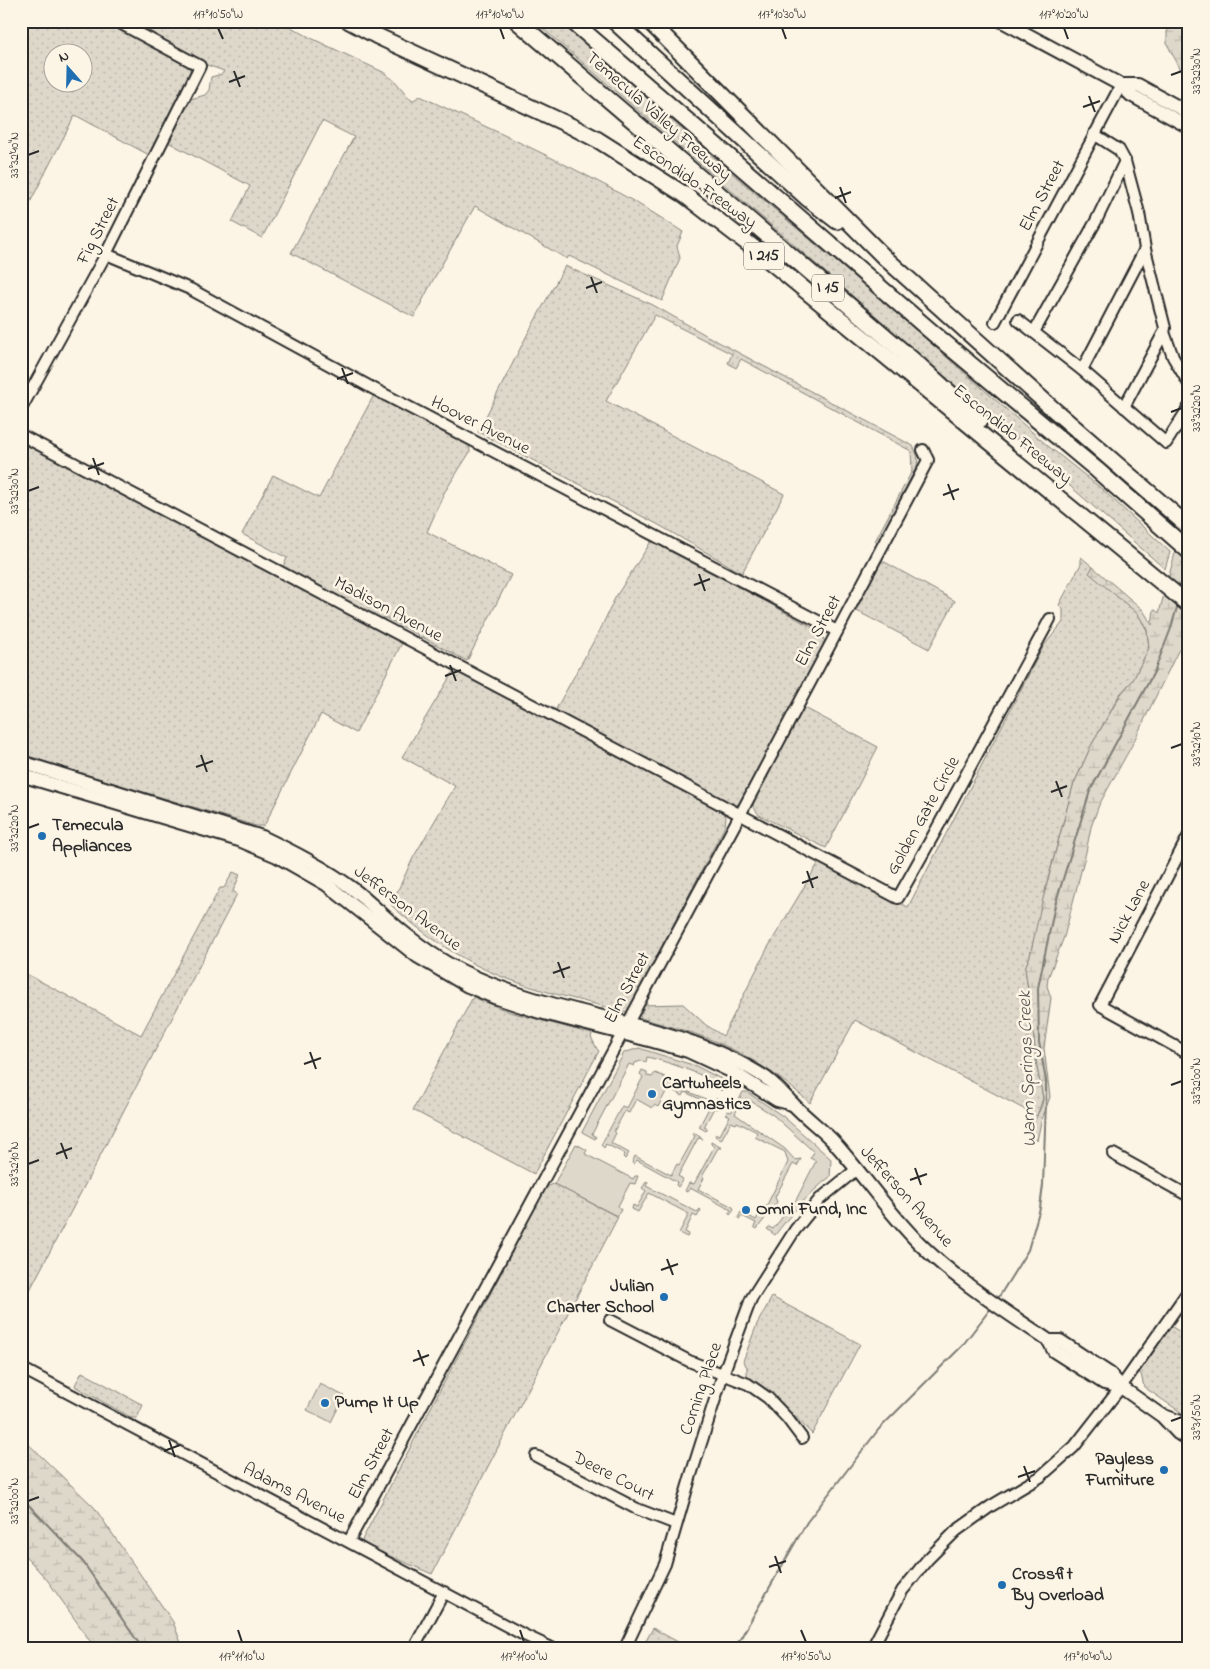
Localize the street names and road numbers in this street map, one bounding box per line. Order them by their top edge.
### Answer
street label: Temecula Valley Freeway [579,46,737,188]
street label: Escondido Freeway [626,130,762,236]
street label: Elm Street [1013,156,1073,236]
street label: Fig Street [70,193,128,271]
road number: I 215 [744,242,784,270]
road number: I 15 [812,274,844,302]
street label: Escondido Freeway [947,379,1077,491]
street label: Hoover Avenue [426,390,535,463]
street label: Madison Avenue [329,570,448,650]
street label: Elm Street [789,591,849,671]
street label: Golden Gate Circle [881,751,968,880]
street label: Jefferson Avenue [348,860,467,959]
street label: Nick Lane [1102,875,1158,949]
street label: Elm Street [598,948,658,1028]
street label: Jefferson Avenue [853,1140,959,1254]
street label: Corning Place [674,1338,731,1439]
street label: Elm Street [342,1424,402,1504]
street label: Deere Court [567,1445,658,1509]
street label: Adams Avenue [238,1457,351,1532]

